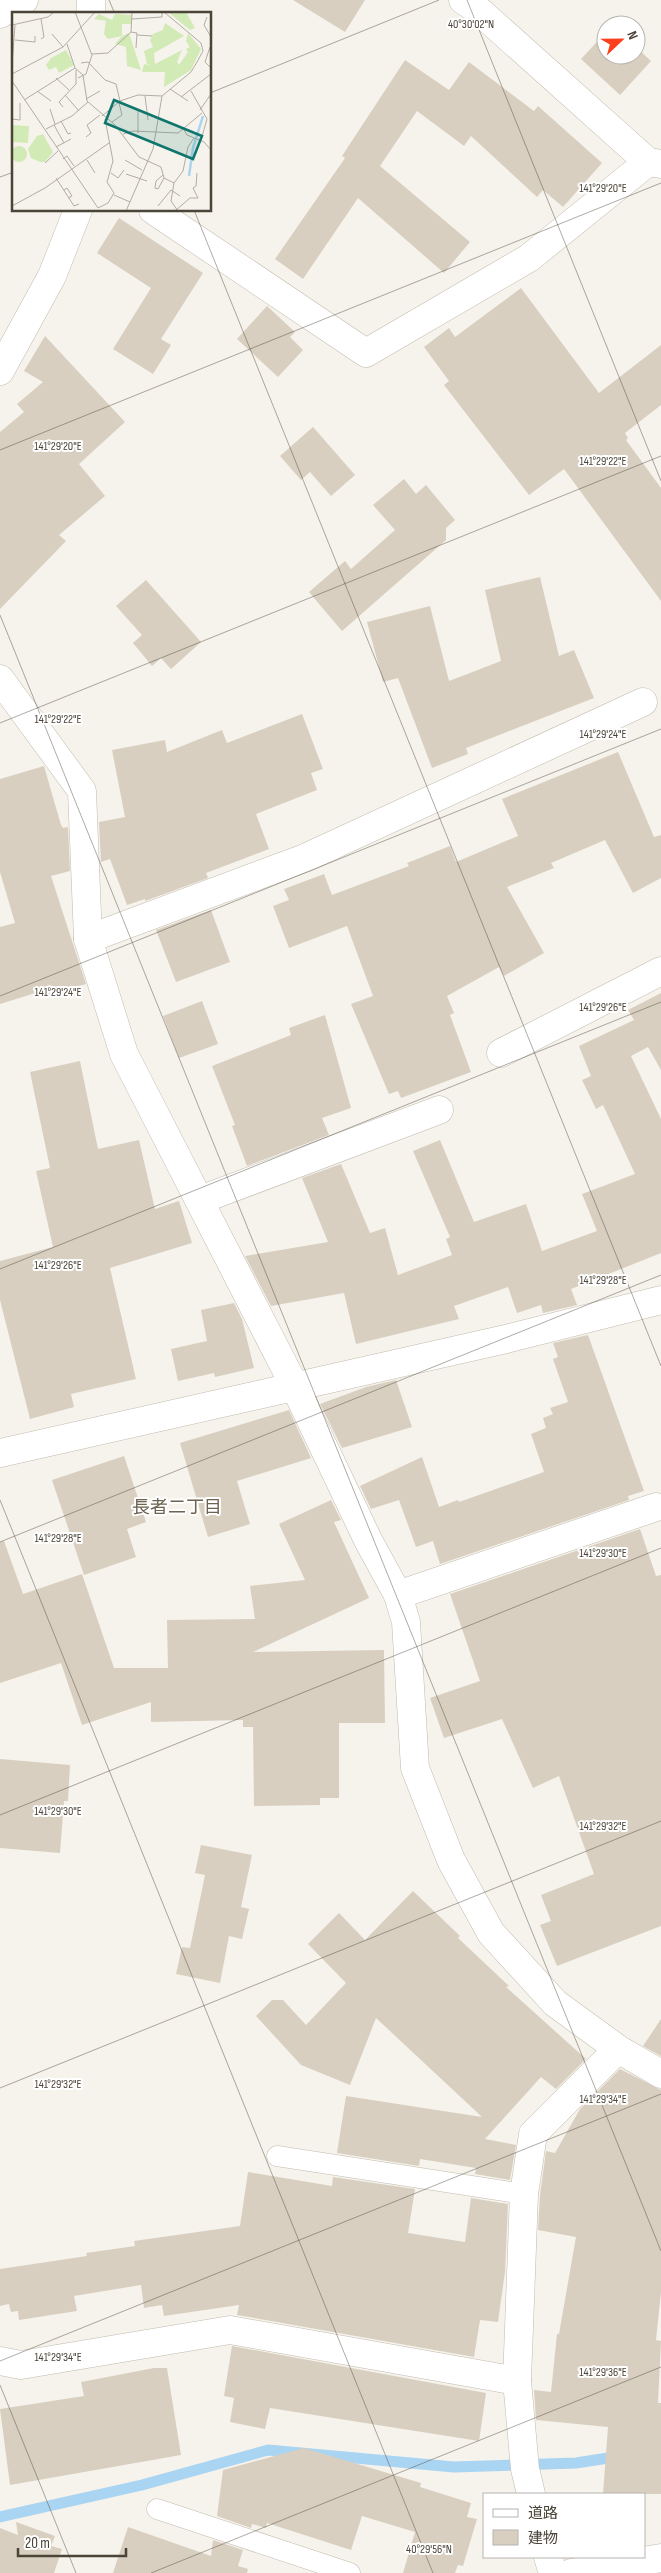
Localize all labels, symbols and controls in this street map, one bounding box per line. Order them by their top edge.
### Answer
inset map [12,12,211,211]
north arrow [596,15,646,65]
text: 40°30'02"N [448,17,494,32]
text: N [623,29,642,42]
text: 141°29'20"E [579,181,627,196]
text: 141°29'20"E [34,439,82,454]
text: 141°29'22"E [580,454,627,469]
text: 141°29'22"E [35,712,82,727]
text: 141°29'24"E [580,727,627,742]
text: 141°29'24"E [35,985,82,1000]
text: 141°29'26"E [579,1000,627,1015]
text: 141°29'26"E [34,1258,82,1273]
text: 141°29'28"E [579,1273,627,1288]
district label: 長者二丁目 [132,1497,222,1518]
text: 141°29'28"E [34,1531,82,1546]
text: 141°29'30"E [579,1546,627,1561]
text: 141°29'30"E [34,1804,82,1819]
text: 141°29'32"E [579,1819,627,1834]
text: 141°29'32"E [34,2077,82,2092]
text: 141°29'34"E [579,2092,627,2107]
text: 141°29'34"E [34,2350,82,2365]
text: 141°29'36"E [579,2365,627,2380]
legend [483,2493,646,2558]
text: 道路 [528,2504,558,2523]
scale bar [18,2526,125,2558]
text: 建物 [528,2529,558,2548]
text: 20 m [25,2534,50,2553]
text: 40°29'56"N [406,2542,452,2557]

